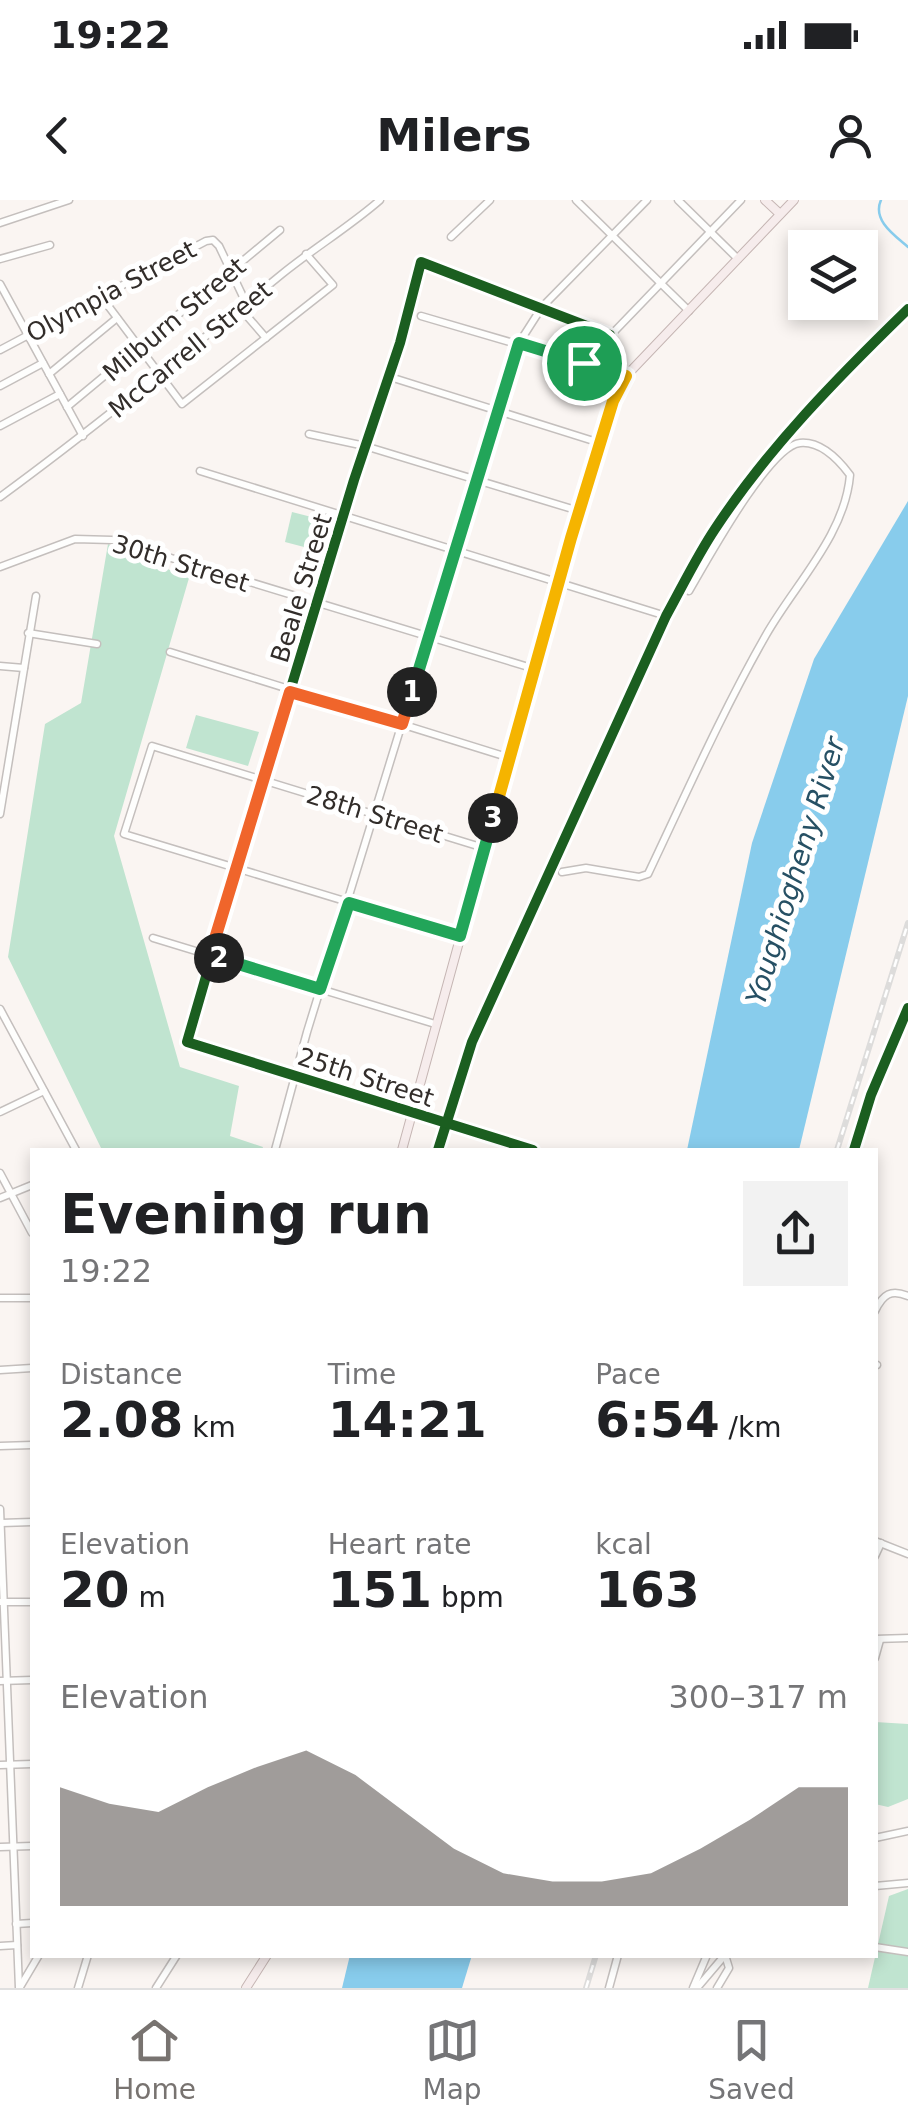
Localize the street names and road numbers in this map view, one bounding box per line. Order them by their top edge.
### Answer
street label: Olympia Street [22,234,201,348]
street label: Milburn Street [97,251,251,387]
street label: McCarrell Street [103,275,278,424]
street label: Beale Street [265,510,338,666]
street label: 30th Street [109,529,253,598]
street label: 28th Street [303,780,447,849]
street label: 25th Street [294,1042,438,1113]

